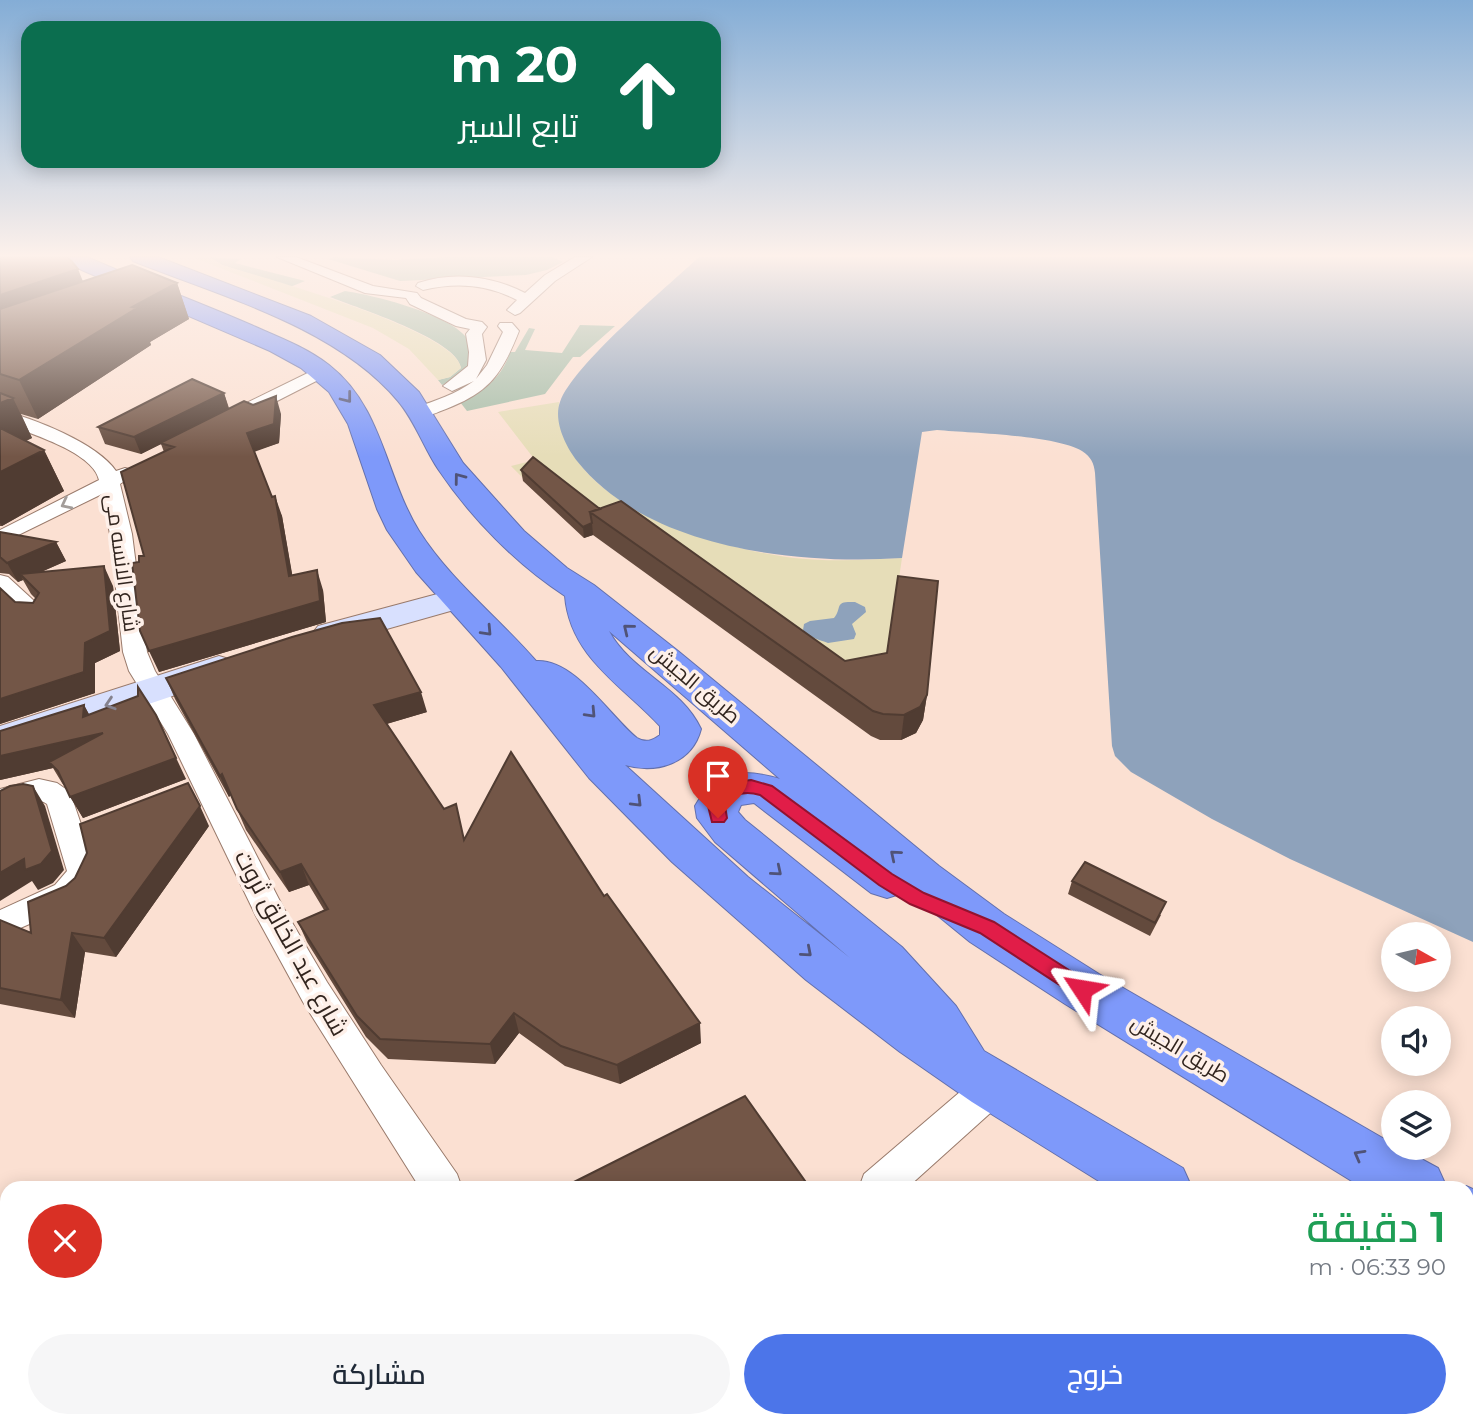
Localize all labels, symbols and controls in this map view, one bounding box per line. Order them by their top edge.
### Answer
text: 20 m [451,35,578,94]
icon: ahead [602,49,693,140]
text: تابع السير [459,106,578,145]
one-way arrow [339,390,352,402]
one-way arrow [454,473,467,486]
street label: شارع الانسه مى [98,493,145,634]
one-way arrow [60,496,73,510]
one-way arrow [479,622,492,635]
one-way arrow [623,624,635,637]
street label: طريق الجيش [645,639,745,729]
one-way arrow [104,695,116,710]
one-way arrow [582,705,595,718]
pin [688,746,748,818]
icon: arrive [699,757,737,795]
one-way arrow [628,794,641,807]
street label: شارع عبد الخالق ثروت [227,845,354,1042]
one-way arrow [890,851,903,863]
one-way arrow [768,863,781,875]
north arrow [1381,922,1451,992]
map controls [1381,922,1451,1160]
one-way arrow [799,944,812,956]
position arrow [1045,952,1119,1026]
button: sound [1381,1006,1451,1076]
street label: طريق الجيش [1126,1010,1234,1088]
button: layers [1381,1090,1451,1160]
one-way arrow [1353,1150,1366,1163]
text: 1 دقيقة [1307,1201,1446,1253]
button: close [28,1204,102,1278]
text: 90 m · 06:33 [1309,1253,1446,1281]
button: مشاركة [28,1334,730,1414]
button: خروج [744,1334,1446,1414]

